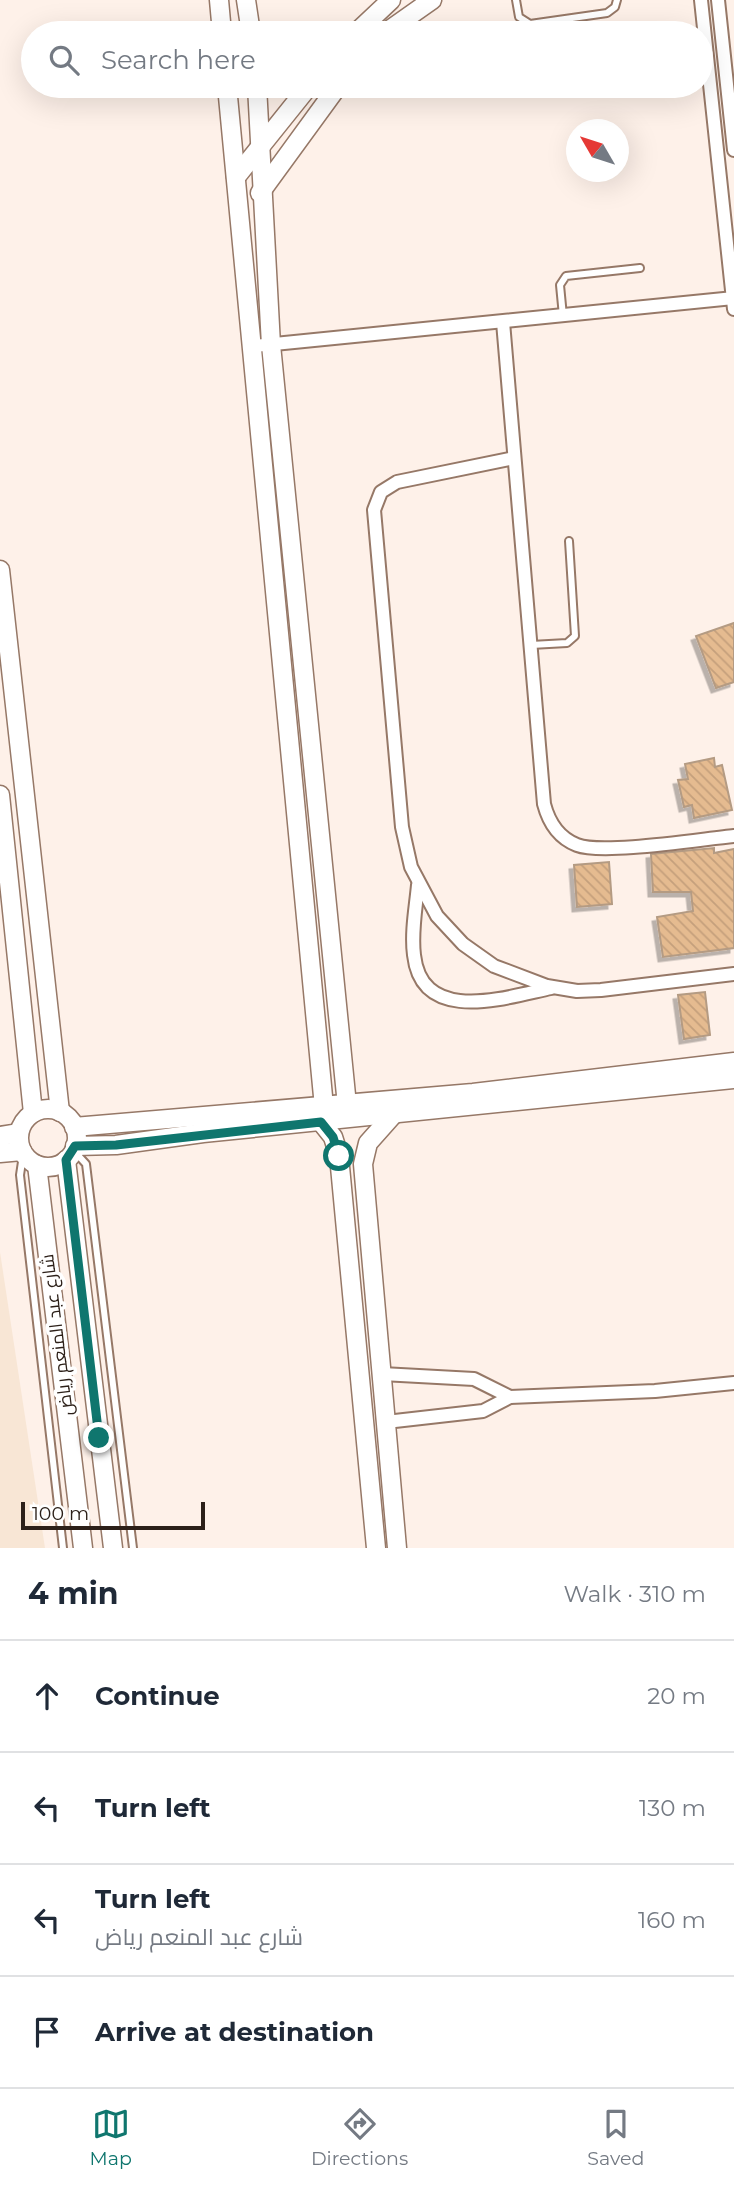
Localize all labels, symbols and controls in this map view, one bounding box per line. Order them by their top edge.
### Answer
search box [21,21,713,98]
icon: search [45,41,83,79]
text: Search here [101,44,256,76]
north arrow [566,119,629,182]
route start [323,1140,354,1171]
street label: شارع عبد المنعم رياض [36,1253,79,1417]
route end [83,1422,114,1453]
scale bar [21,1499,205,1531]
text: 100 m [32,1502,89,1525]
text: 4 min [28,1575,118,1612]
text: Walk · 310 m [563,1580,706,1608]
icon: ahead [28,1677,66,1715]
text: Continue [95,1680,220,1712]
text: 20 m [647,1682,706,1710]
icon: left [28,1789,66,1827]
text: Turn left [95,1792,211,1824]
text: 130 m [639,1794,706,1822]
text: Turn left [95,1883,211,1915]
icon: left [28,1901,66,1939]
text: 160 m [638,1906,706,1934]
text: شارع عبد المنعم رياض [95,1923,303,1951]
icon: arrive [28,2013,66,2051]
text: Arrive at destination [95,2016,374,2048]
tab: Map [90,2105,132,2170]
tab: Directions [311,2105,408,2170]
tab: Saved [587,2105,644,2170]

